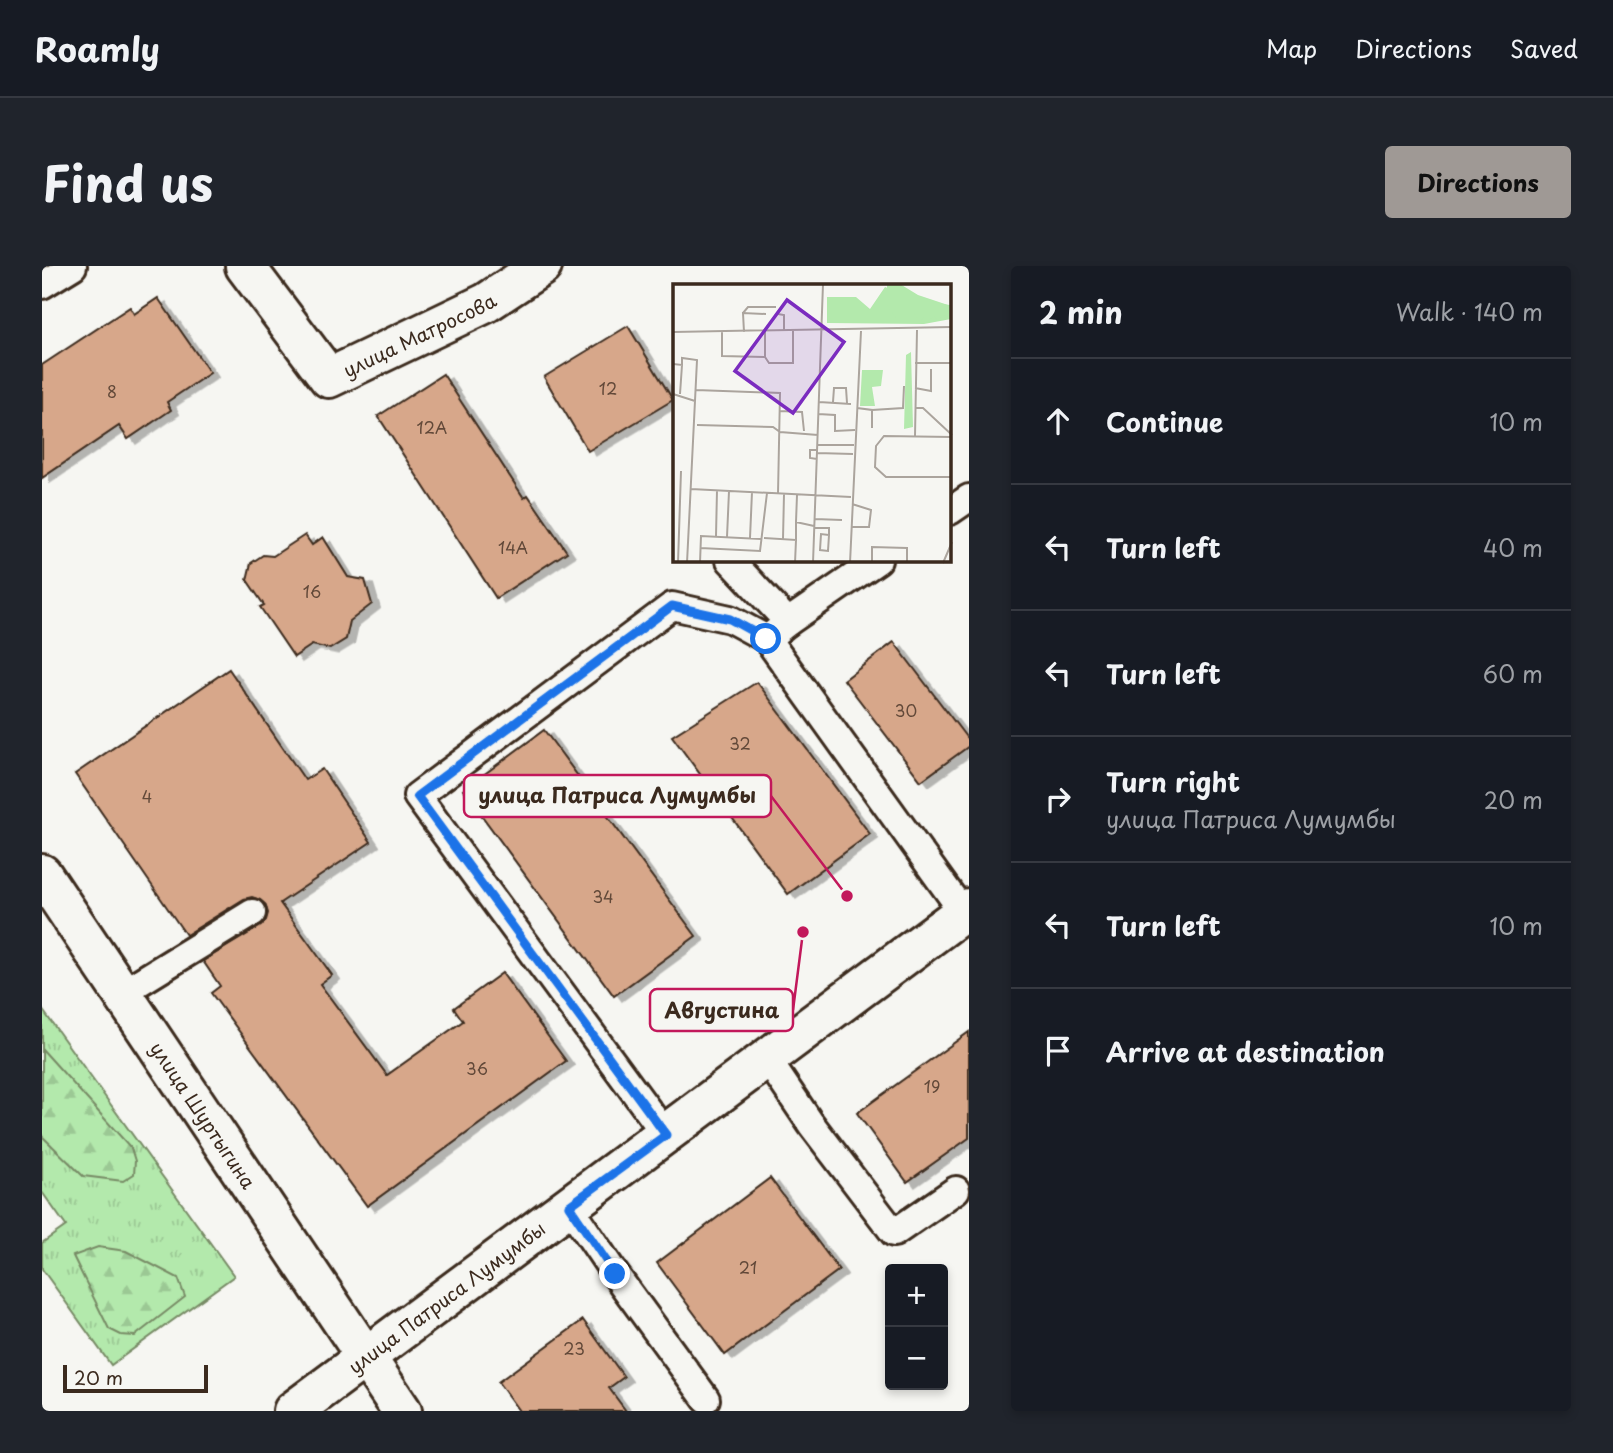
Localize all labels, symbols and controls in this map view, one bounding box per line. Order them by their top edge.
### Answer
text: Roamly [35,23,160,73]
text: Map [1266,30,1317,66]
text: Directions [1355,30,1472,66]
text: Saved [1510,30,1578,66]
text: Find us [42,145,213,219]
button: Directions [1385,146,1571,218]
inset map [673,284,951,562]
street label: улица Матросова [338,286,502,383]
text: 2 min [1039,289,1123,334]
text: Walk · 140 m [1396,294,1543,329]
house number: 12 [599,376,617,400]
house number: 8 [107,379,117,403]
icon: ahead [1039,402,1077,440]
text: Continue [1106,402,1223,441]
text: 10 m [1489,404,1543,439]
house number: 12А [417,415,447,439]
icon: left [1039,528,1077,566]
text: Turn left [1106,528,1221,567]
text: 40 m [1483,530,1543,565]
house number: 14А [498,535,528,559]
house number: 16 [303,579,321,603]
route start [750,623,781,654]
icon: left [1039,654,1077,692]
text: Turn left [1106,654,1221,693]
text: 60 m [1483,656,1543,691]
house number: 30 [895,698,917,722]
house number: 32 [729,731,751,755]
text: Turn right [1106,762,1240,801]
callout: улица Патриса Лумумбы [464,775,771,817]
text: улица Патриса Лумумбы [478,778,756,810]
icon: right [1039,780,1077,818]
text: 20 m [1484,782,1543,817]
house number: 4 [142,784,152,808]
text: улица Патриса Лумумбы [1106,801,1396,836]
house number: 34 [592,884,614,908]
icon: left [1039,906,1077,944]
text: Turn left [1106,906,1221,945]
text: 10 m [1489,908,1543,943]
callout: Августина [650,989,793,1031]
text: Августина [665,993,780,1025]
icon: arrive [1039,1032,1077,1070]
text: Arrive at destination [1106,1032,1385,1071]
street label: улица Шуртыгина [144,1036,263,1194]
house number: 36 [466,1056,488,1080]
house number: 19 [924,1074,940,1098]
street label: улица Патриса Лумумбы [342,1214,551,1380]
house number: 21 [739,1255,757,1279]
route end [599,1258,630,1289]
map controls [885,1264,948,1390]
button: + [885,1264,948,1327]
button: − [885,1327,948,1390]
house number: 23 [563,1336,585,1360]
scale bar [63,1362,208,1394]
text: 20 m [74,1363,123,1391]

